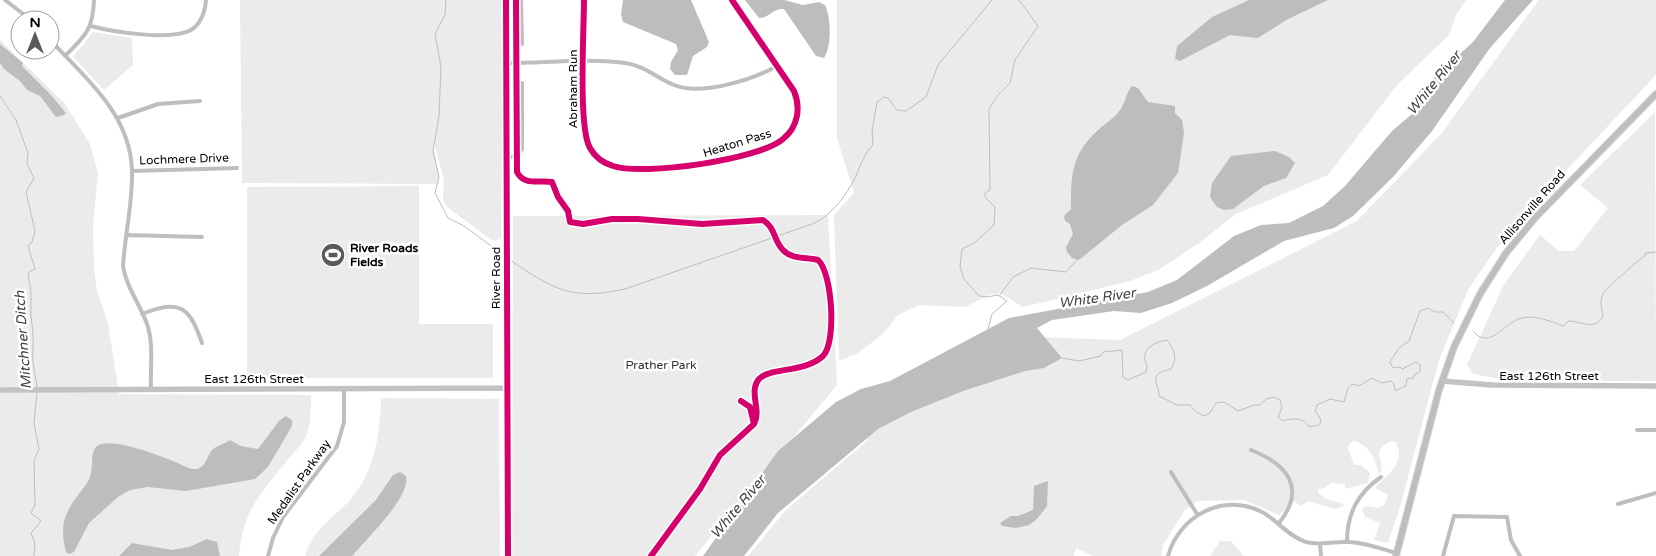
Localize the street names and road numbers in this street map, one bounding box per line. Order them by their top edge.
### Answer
street label: Abraham Run [566,49,580,129]
street label: Heaton Pass [701,126,773,160]
street label: Lochmere Drive [139,150,229,168]
street label: Allisonville Road [1496,167,1568,247]
street label: River Road [489,247,503,309]
street label: East 126th Street [1499,369,1599,383]
street label: East 126th Street [204,372,304,386]
street label: Medalist Parkway [265,437,334,527]

